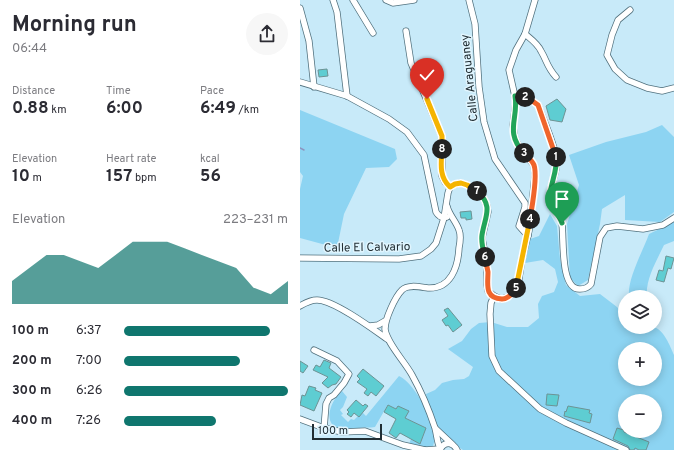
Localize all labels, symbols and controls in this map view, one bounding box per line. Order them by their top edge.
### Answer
text: Morning run [12,12,137,39]
button: share [246,13,288,55]
street label: Calle Araguaney [457,33,483,122]
text: 06:44 [12,41,47,57]
pin [410,58,444,99]
icon: check [416,64,438,86]
text: Distance [12,84,55,98]
text: Time [106,84,131,98]
text: Pace [200,84,224,98]
pin: 2 [515,87,535,107]
text: 2 [522,90,528,104]
text: 0.88 [12,98,49,120]
text: 6:00 [106,98,143,120]
text: 6:49 [200,98,236,120]
text: km [49,103,67,117]
text: /km [236,103,259,117]
pin: 8 [432,139,452,159]
text: 8 [439,142,445,156]
pin: 3 [514,143,534,163]
text: 3 [521,146,527,160]
pin: 1 [546,147,566,167]
text: 1 [554,150,558,164]
text: Elevation [12,152,57,166]
text: Heart rate [106,152,156,166]
text: kcal [200,152,220,166]
text: 10 [12,166,30,188]
text: 157 [106,166,132,188]
text: 56 [200,166,221,188]
text: m [30,171,42,185]
text: bpm [132,171,157,185]
pin: 7 [467,181,487,201]
pin [545,182,579,223]
text: 7 [474,184,480,198]
icon: arrive [551,188,573,210]
pin: 4 [520,209,540,229]
text: Elevation [12,212,65,228]
text: 223–231 m [223,212,288,228]
text: 4 [526,212,534,226]
street label: Calle El Calvario [324,239,411,257]
pin: 6 [475,247,495,267]
text: 6 [482,250,488,264]
pin: 5 [506,278,526,298]
text: 5 [513,281,519,295]
map controls [618,290,662,438]
button: layers [618,290,662,334]
text: 100 m [12,323,49,339]
text: 6:37 [76,323,101,339]
button: + [618,342,662,386]
text: 200 m [12,353,52,369]
text: 7:00 [76,353,102,369]
text: 300 m [12,383,51,399]
text: 6:26 [76,383,102,399]
button: − [618,394,662,438]
text: 400 m [12,413,52,429]
text: 7:26 [76,413,101,429]
scale bar [312,422,382,441]
text: 100 m [318,424,348,438]

